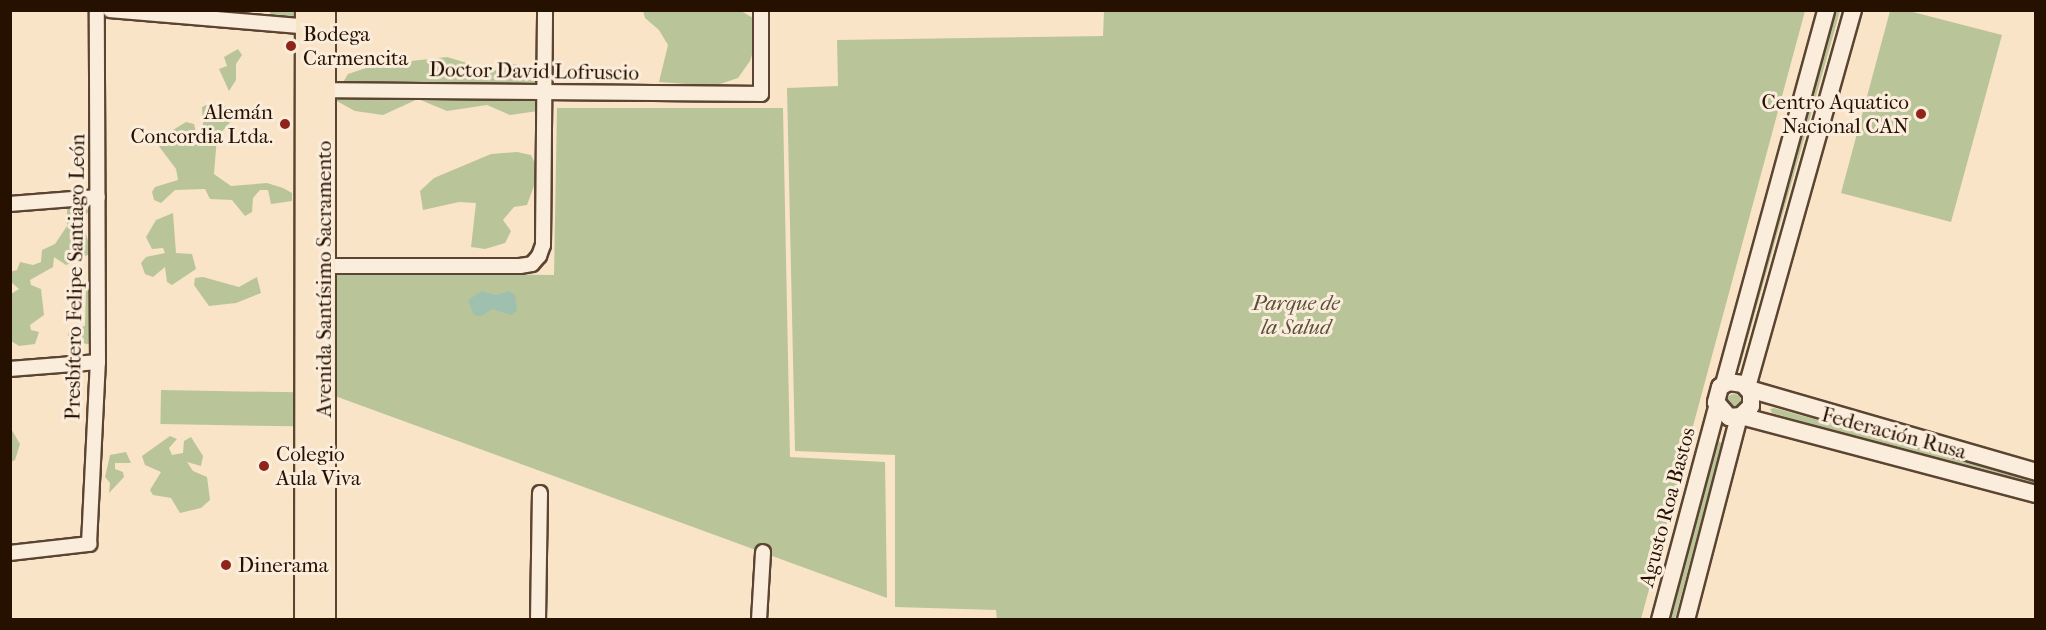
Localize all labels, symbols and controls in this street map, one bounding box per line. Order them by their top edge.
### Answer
place label: Bodega Carmencita [303,21,408,71]
marker: Bodega Carmencita [284,39,298,53]
street label: Doctor David Lofruscio [429,57,639,85]
place label: Centro Aquatico Nacional CAN [1762,89,1909,139]
place label: Alemán Concordia Ltda. [130,99,273,149]
marker: Centro Aquatico Nacional CAN [1914,107,1928,121]
marker: Alemán Concordia Ltda. [278,117,292,131]
street label: Presbítero Felipe Santiago León [60,134,90,420]
street label: Avenida Santísimo Sacramento [311,141,337,417]
park label: Parque de la Salud [1252,290,1340,340]
street label: Federación Rusa [1819,402,1969,464]
street label: Agusto Roa Bastos [1634,424,1700,590]
place label: Colegio Aula Viva [276,441,361,491]
marker: Colegio Aula Viva [257,459,271,473]
place label: Dinerama [238,552,329,578]
marker: Dinerama [219,558,233,572]

